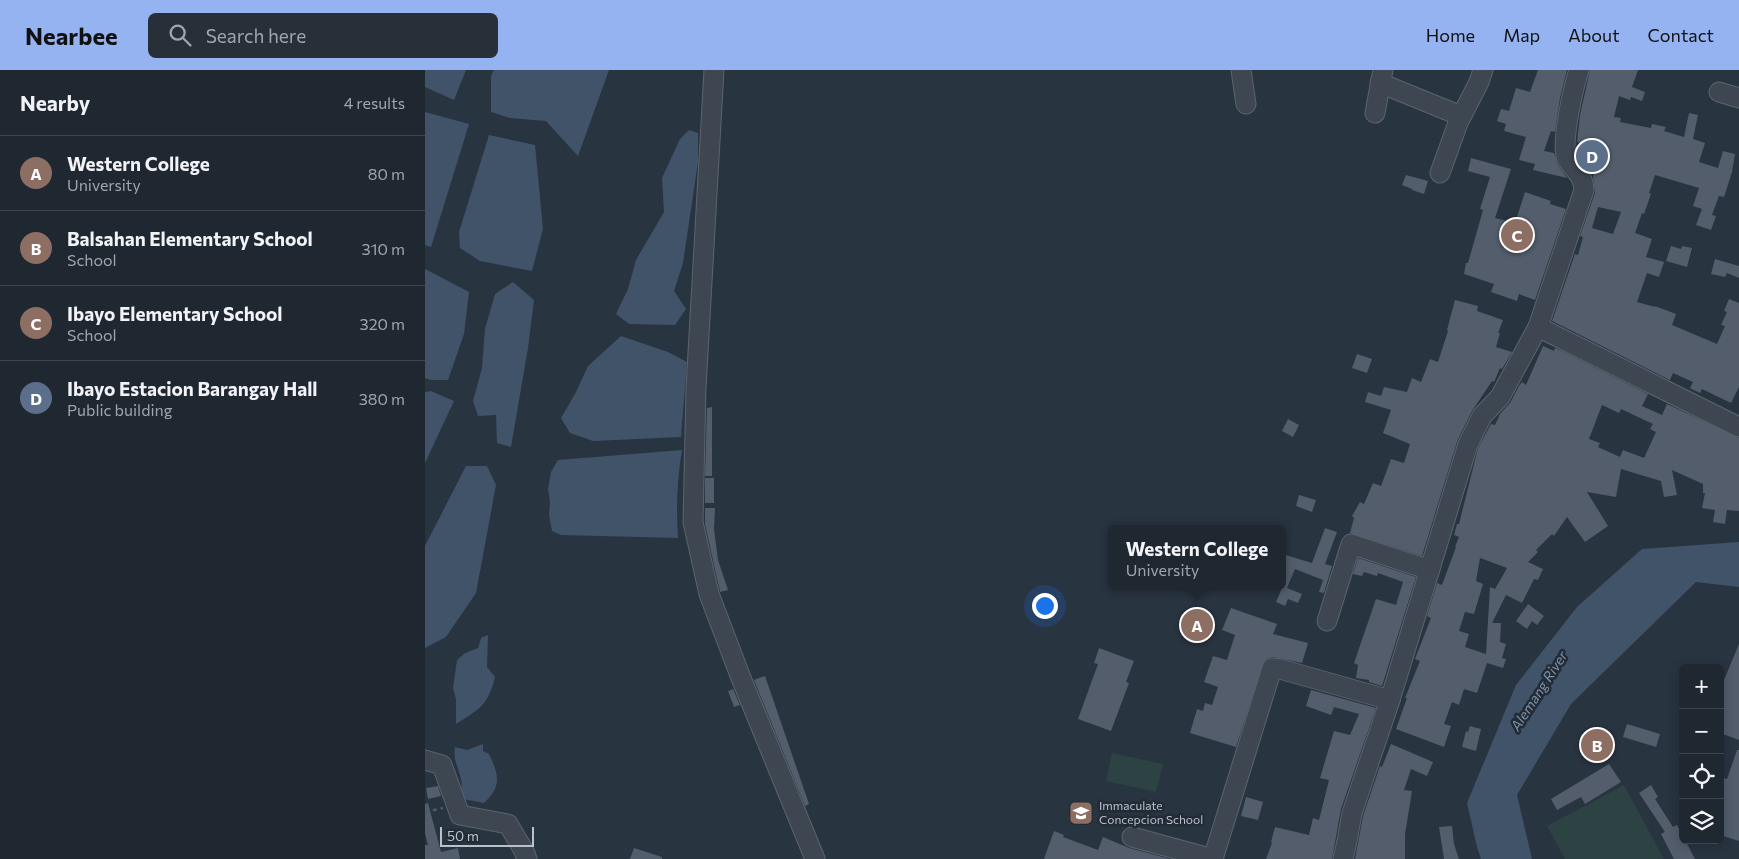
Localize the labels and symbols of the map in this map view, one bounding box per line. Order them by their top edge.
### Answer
pin: D [1576,137,1608,175]
pin: C [1501,216,1533,254]
your location [1032,593,1058,619]
pin: A [1181,606,1213,644]
water label: Alemang River [1506,647,1571,735]
pin: B [1581,726,1613,764]
place label: Immaculate Concepcion School [1099,798,1203,826]
school or university icon: Immaculate Concepcion School [1068,800,1094,826]
scale bar [440,824,534,847]

